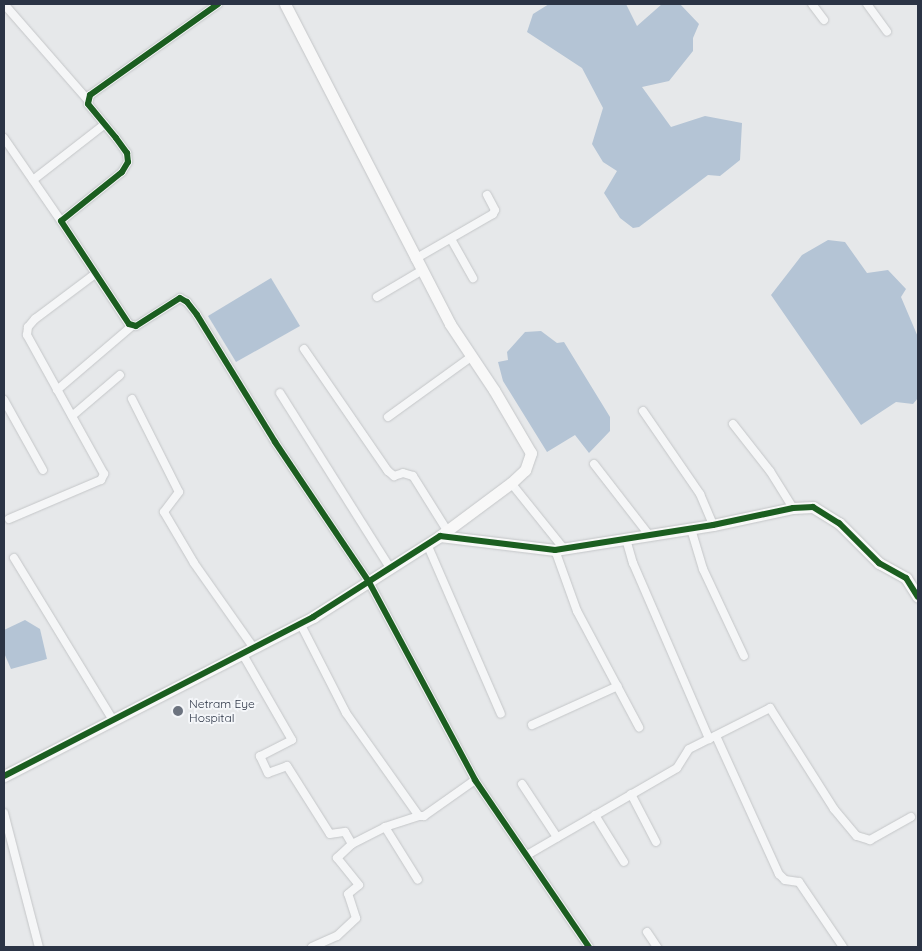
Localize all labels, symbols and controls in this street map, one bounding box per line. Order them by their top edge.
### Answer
place label: Netram Eye Hospital [189,697,255,725]
marker: Netram Eye Hospital [171,704,185,718]

